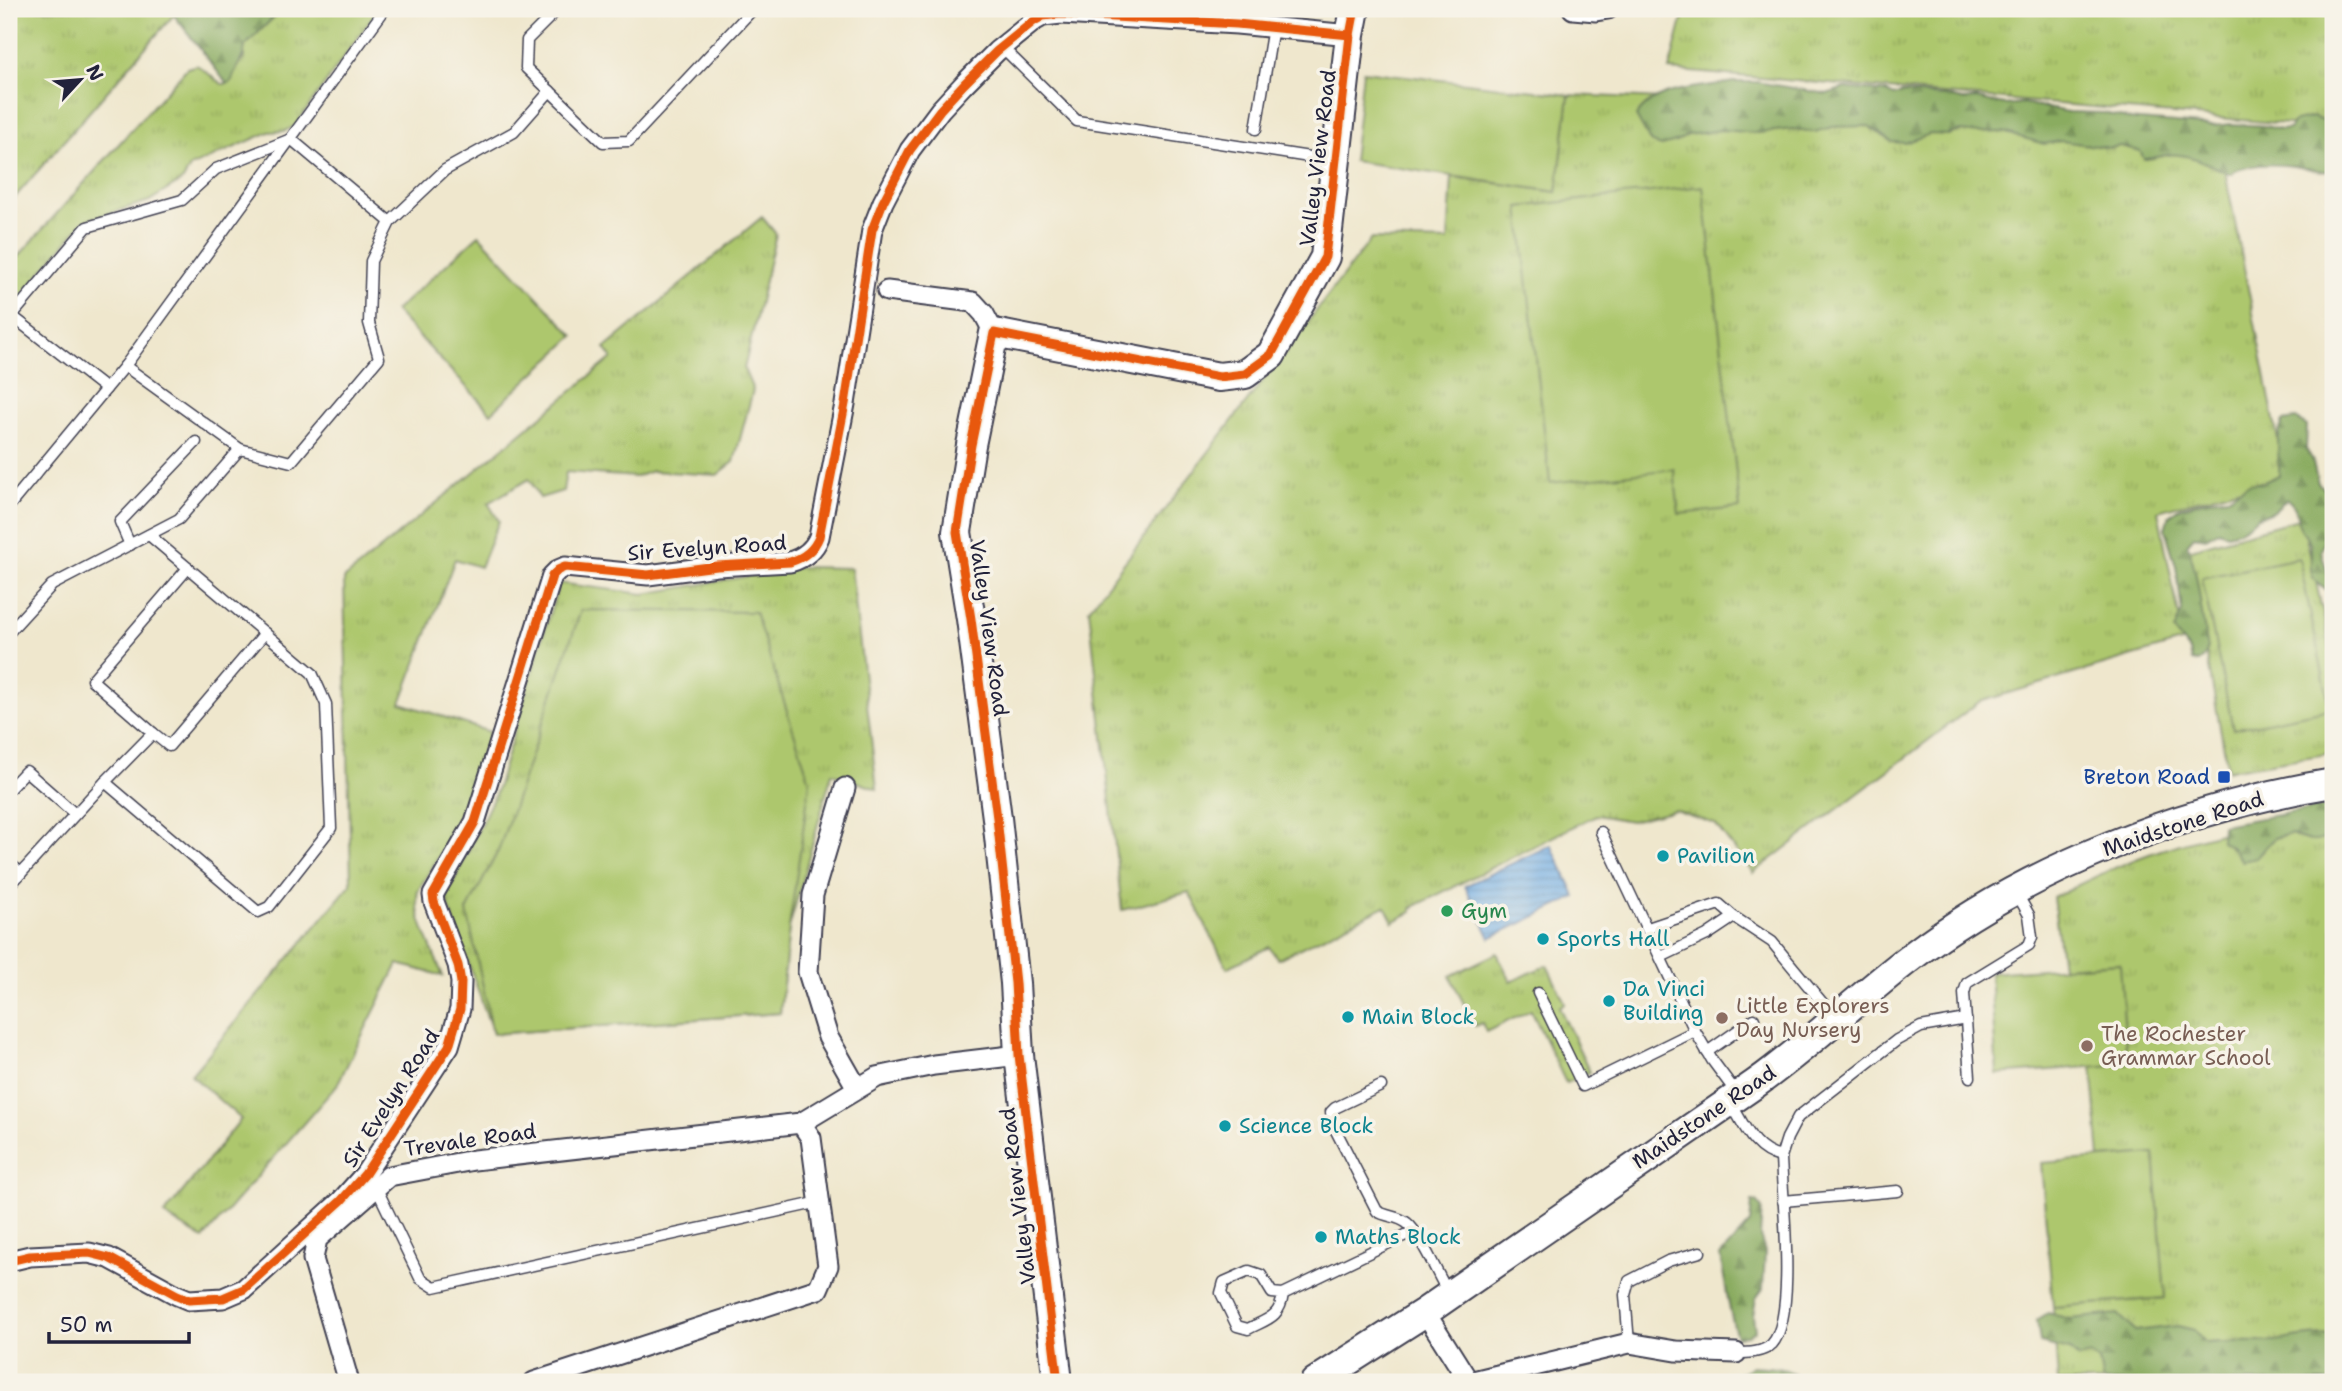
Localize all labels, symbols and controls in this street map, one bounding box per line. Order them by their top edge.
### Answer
north arrow [46,46,116,116]
text: N [80,61,109,85]
street label: Valley View Road [1293,68,1343,248]
street label: Sir Evelyn Road [626,528,788,568]
street label: Valley View Road [963,538,1015,718]
place label: Breton Road [2083,763,2210,791]
marker: Breton Road [2216,769,2232,785]
street label: Maidstone Road [2099,785,2267,863]
place label: Pavilion [1677,842,1755,870]
marker: Pavilion [1655,848,1671,864]
place label: Gym [1461,897,1507,925]
marker: Gym [1439,903,1455,919]
place label: Sports Hall [1557,925,1670,953]
marker: Sports Hall [1535,931,1551,947]
place label: Da Vinci Building [1623,975,1705,1027]
place label: Little Explorers Day Nursery [1736,992,1890,1044]
marker: Da Vinci Building [1601,993,1617,1009]
place label: Main Block [1362,1003,1475,1031]
marker: Main Block [1340,1009,1356,1025]
marker: Little Explorers Day Nursery [1714,1010,1730,1026]
place label: The Rochester Grammar School [2101,1020,2271,1072]
street label: Sir Evelyn Road [336,1023,446,1173]
marker: The Rochester Grammar School [2079,1038,2095,1054]
street label: Maidstone Road [1627,1058,1781,1176]
street label: Valley View Road [993,1106,1043,1286]
place label: Science Block [1239,1112,1374,1140]
street label: Trevale Road [402,1117,538,1163]
marker: Science Block [1217,1118,1233,1134]
place label: Maths Block [1335,1223,1461,1251]
marker: Maths Block [1313,1229,1329,1245]
scale bar [49,1300,189,1344]
text: 50 m [60,1311,113,1339]

